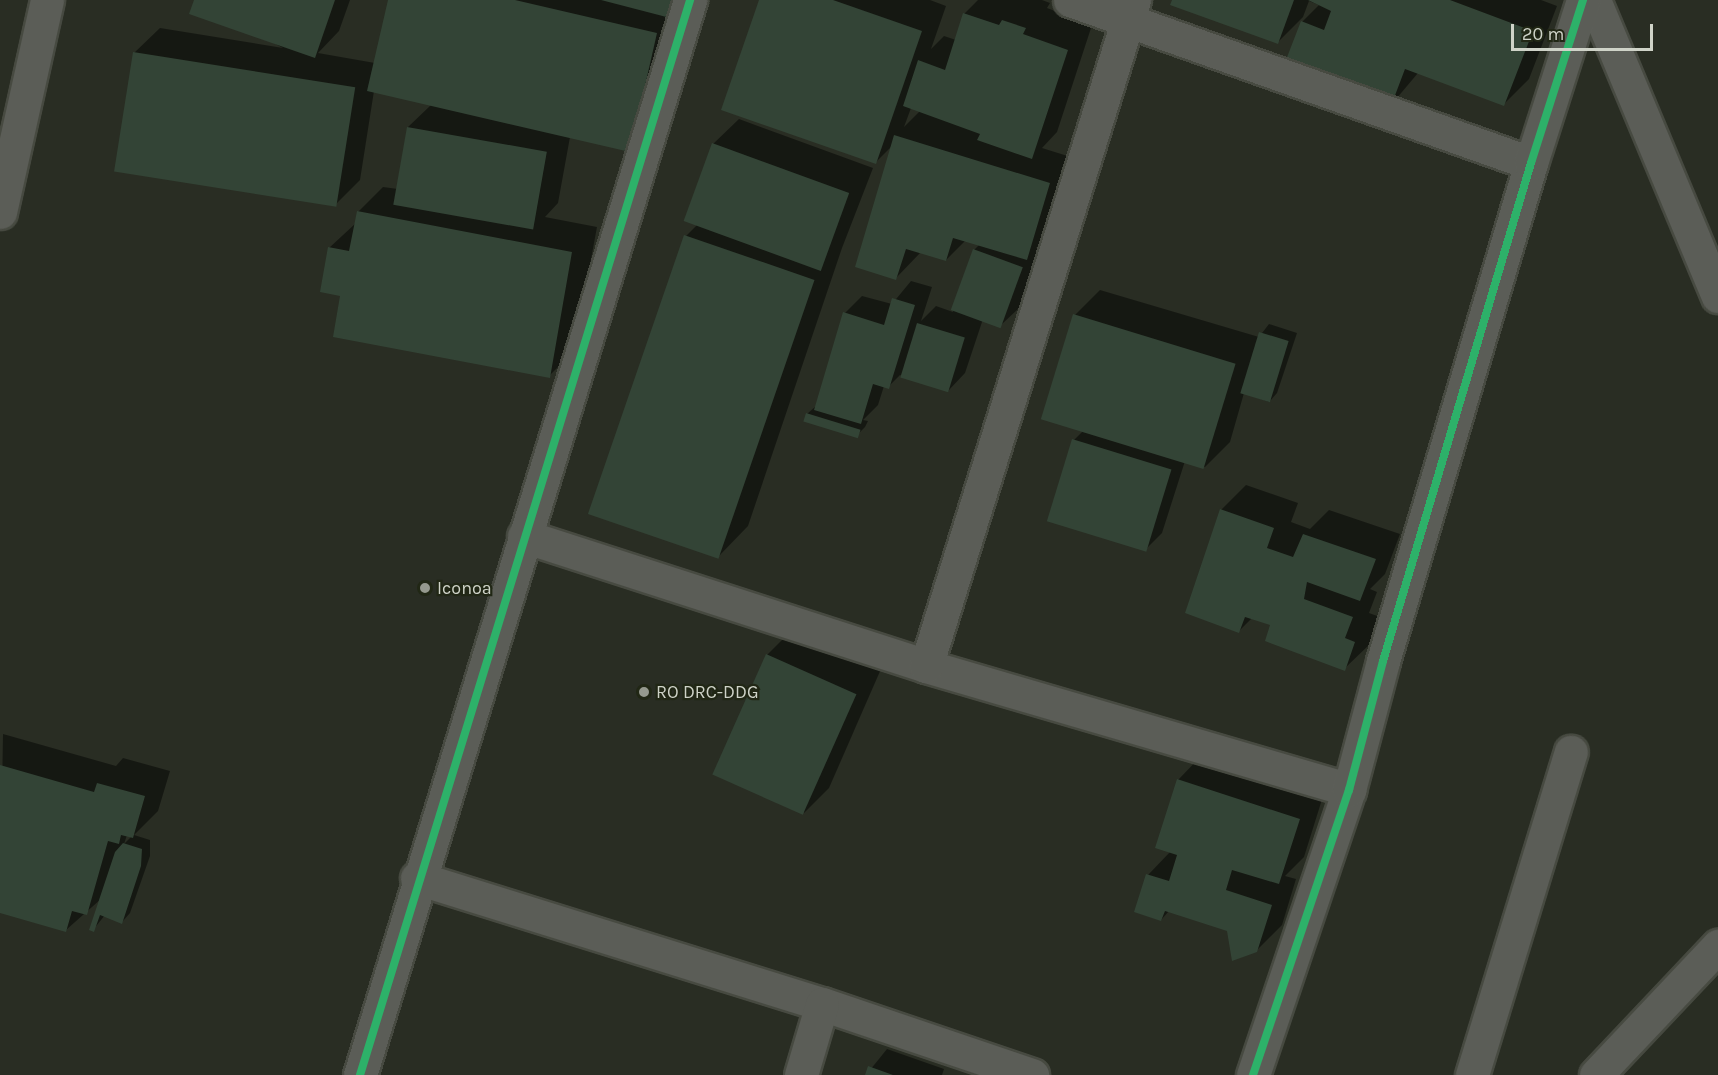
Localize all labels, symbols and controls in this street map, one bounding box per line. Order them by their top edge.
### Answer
scale bar [1514,12,1656,50]
text: 20 m [1522,23,1564,45]
place label: Iconoa [437,577,492,599]
marker: Iconoa [418,581,432,595]
place label: RO DRC-DDG [656,681,758,703]
marker: RO DRC-DDG [637,685,651,699]

